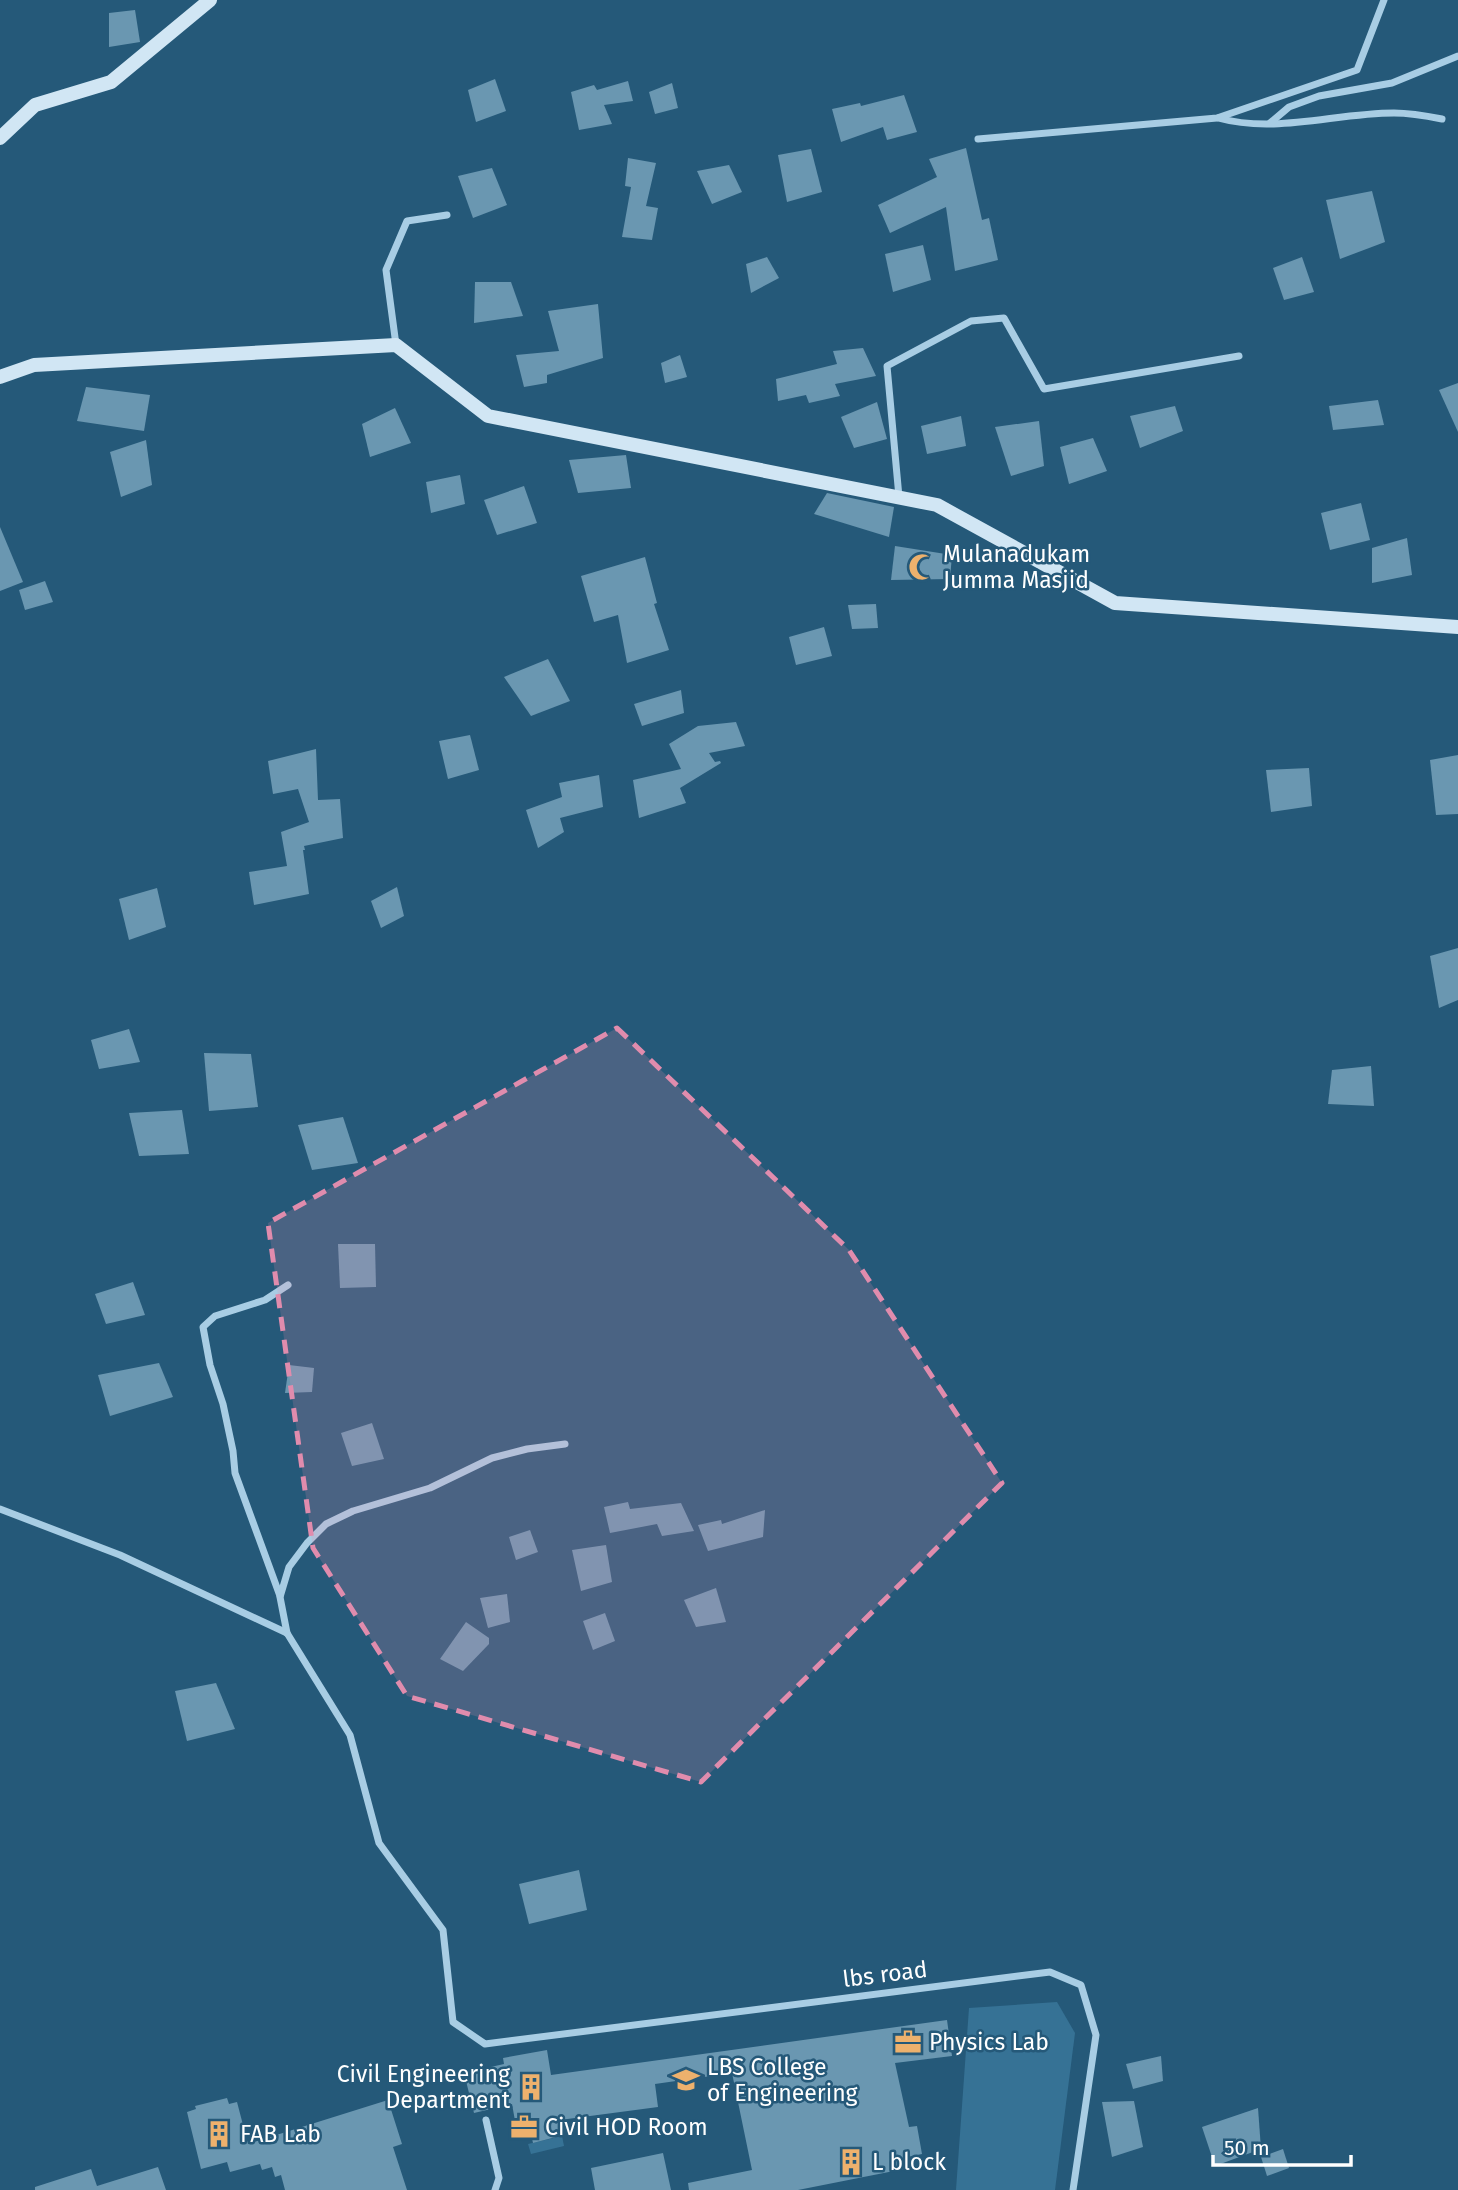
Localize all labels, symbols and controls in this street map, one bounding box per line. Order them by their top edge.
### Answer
place label: Mulanadukam Jumma Masjid [943,540,1090,594]
mosque icon: Mulanadukam Jumma Masjid [907,552,937,582]
street label: lbs road [841,1955,929,1993]
office icon: Physics Lab [893,2027,923,2057]
place label: Physics Lab [929,2028,1049,2056]
place label: LBS College of Engineering [707,2053,858,2107]
place label: Civil Engineering Department [337,2060,511,2114]
school or university icon: LBS College of Engineering [671,2065,701,2095]
building icon: Civil Engineering Department [516,2072,546,2102]
office icon: Civil HOD Room [509,2112,539,2142]
place label: Civil HOD Room [545,2113,708,2141]
building icon: FAB Lab [204,2119,234,2149]
place label: FAB Lab [240,2120,321,2148]
scale bar [1213,2124,1351,2168]
text: 50 m [1224,2135,1270,2161]
building icon: L block [836,2147,866,2177]
place label: L block [872,2148,946,2176]

